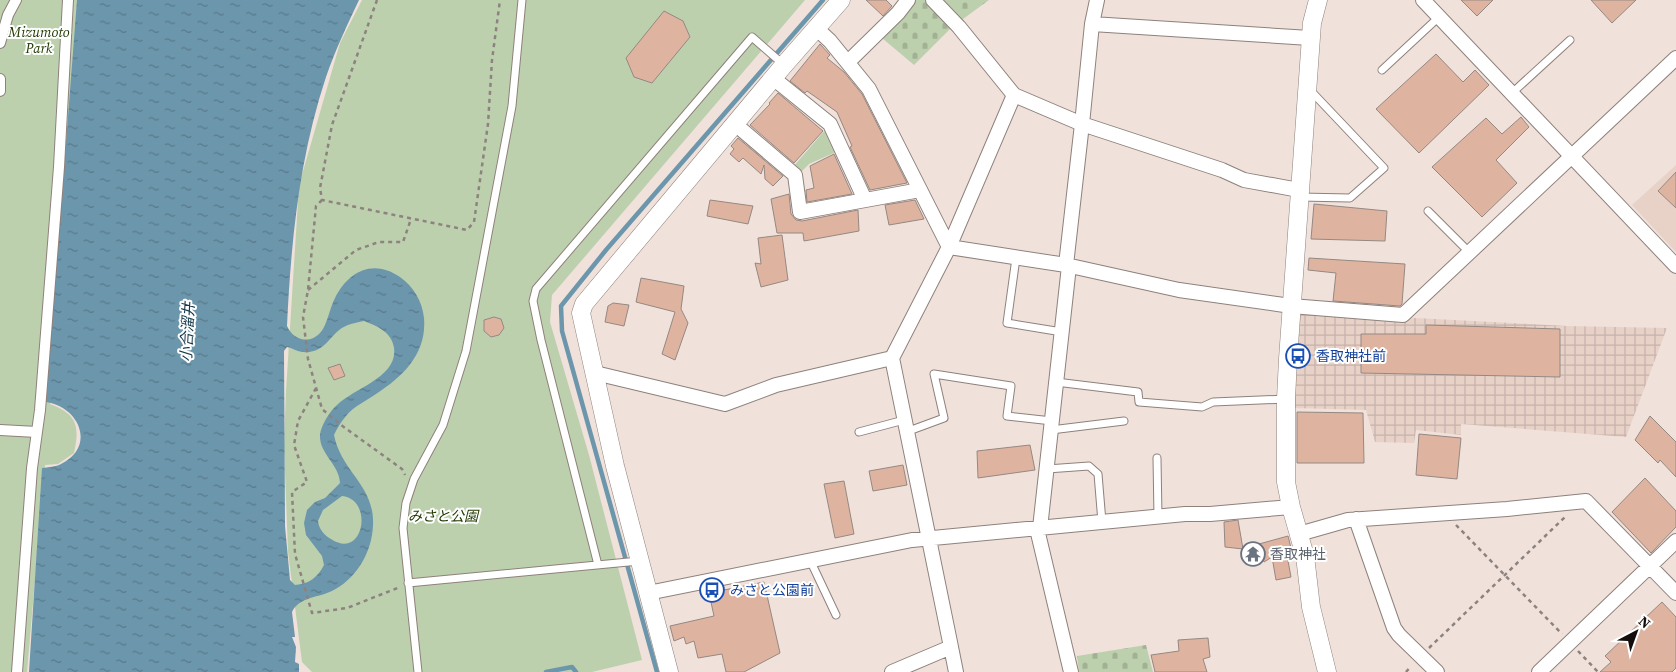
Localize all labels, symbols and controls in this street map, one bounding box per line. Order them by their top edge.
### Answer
park label: Mizumoto Park [7,22,70,58]
water label: 小合溜井 [175,300,199,363]
bus stop icon: 香取神社前 [1285,343,1311,369]
place label: 香取神社前 [1316,346,1386,366]
park label: みさと公園 [408,506,480,526]
temple icon: 香取神社 [1240,541,1266,567]
place label: 香取神社 [1270,544,1326,564]
bus stop icon: みさと公園前 [699,577,725,603]
place label: みさと公園前 [730,580,814,600]
north arrow [1611,607,1661,657]
text: N [1634,611,1655,633]

